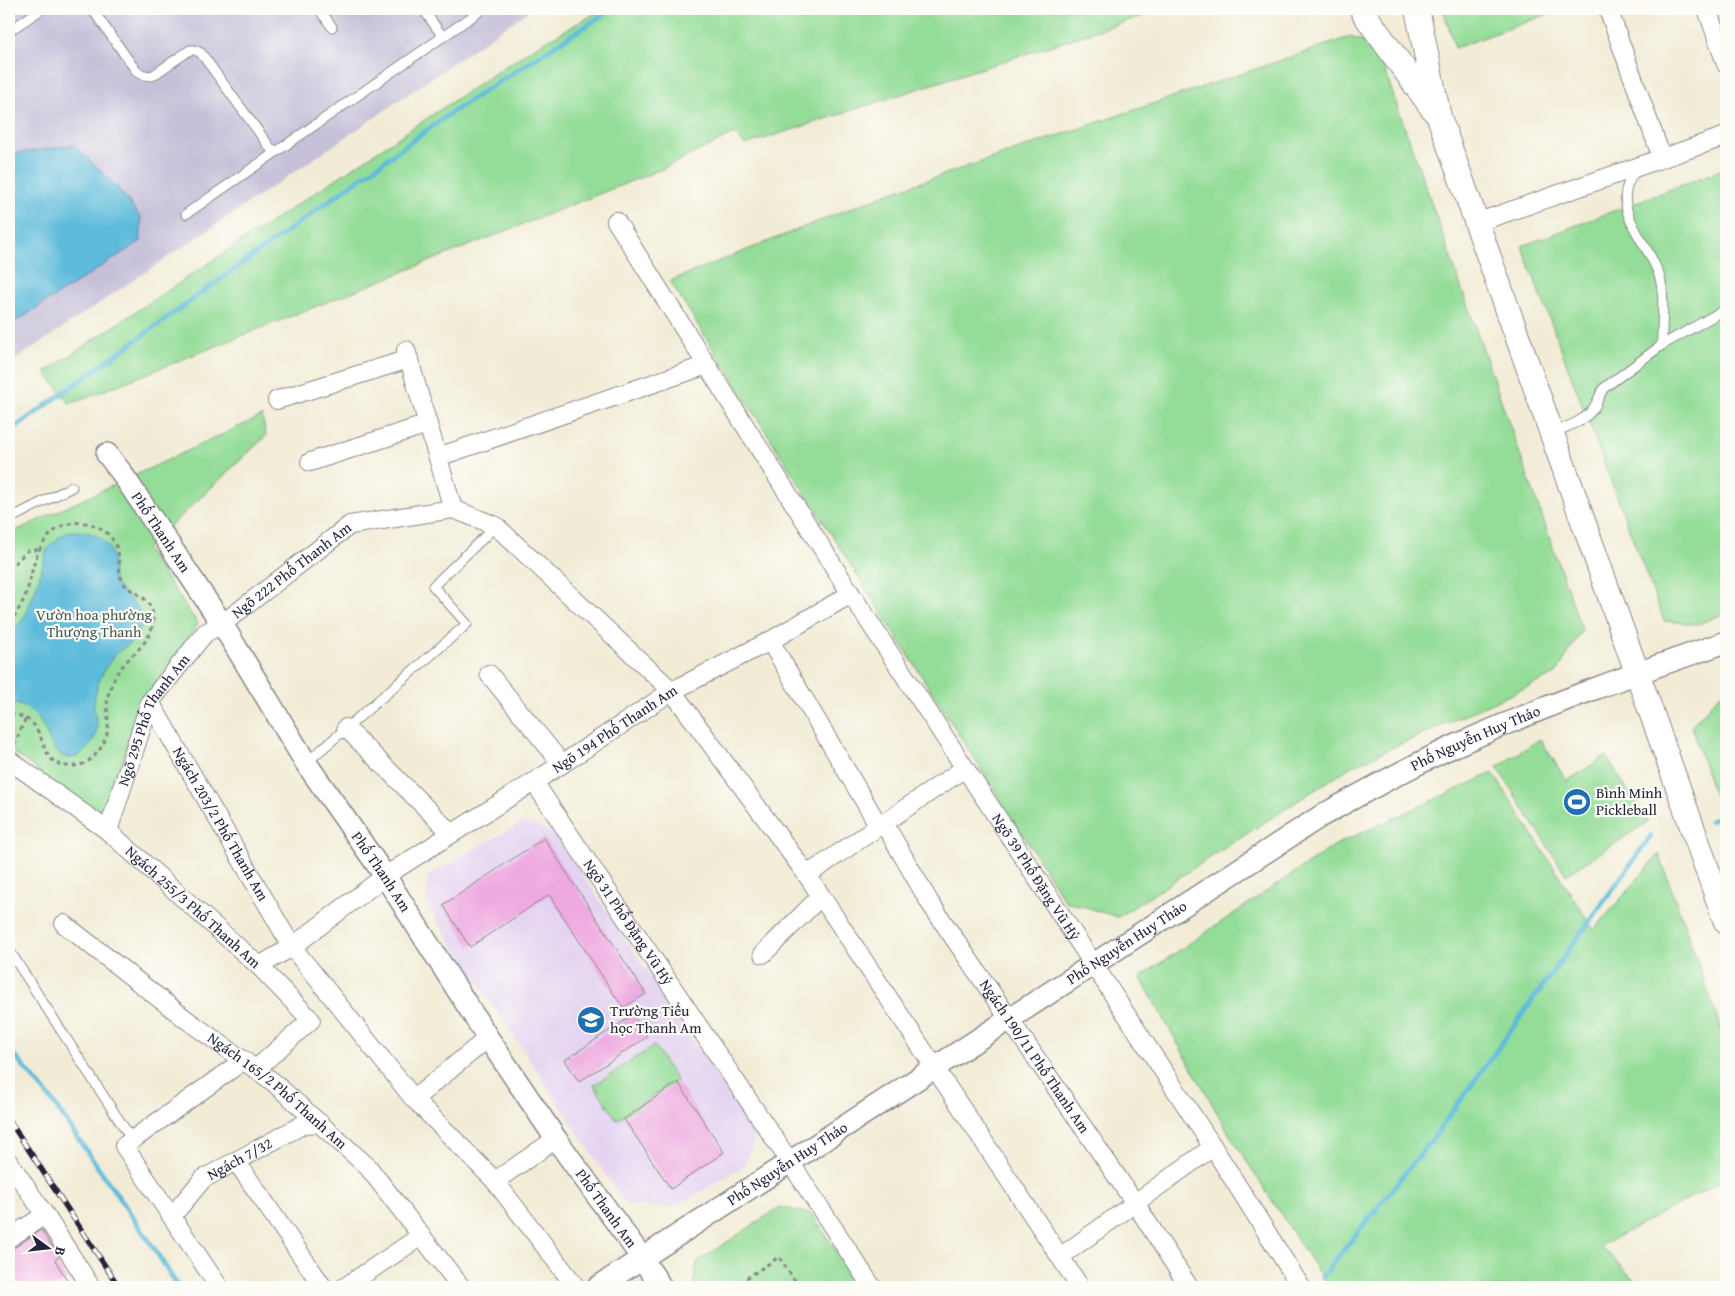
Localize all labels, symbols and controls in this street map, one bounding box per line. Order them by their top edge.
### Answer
street label: Phố Thanh Am [127,487,196,577]
street label: Ngõ 222 Phố Thanh Am [227,516,356,623]
park label: Vườn hoa phường Thượng Thanh [36,604,153,642]
street label: Ngõ 295 Phố Thanh Am [112,649,195,789]
street label: Ngõ 194 Phố Thanh Am [548,679,682,778]
street label: Phố Nguyễn Huy Thảo [1407,700,1543,776]
street label: Ngách 203/2 Phố Thanh Am [168,743,274,905]
place label: Bình Minh Pickleball [1596,782,1663,820]
sports icon: Bình Minh Pickleball [1562,787,1592,817]
street label: Ngõ 39 Phố Đặng Vũ Hỷ [987,809,1086,945]
street label: Phố Thanh Am [347,827,417,917]
street label: Ngách 255/3 Phố Thanh Am [121,841,266,973]
street label: Ngõ 31 Phố Đặng Vũ Hỷ [579,855,679,989]
street label: Phố Nguyễn Huy Thảo [1062,895,1191,989]
street label: Ngách 190/11 Phố Thanh Am [975,975,1096,1138]
place label: Trường Tiểu học Thanh Am [610,1000,702,1038]
school or university icon: Trường Tiểu học Thanh Am [576,1005,606,1035]
street label: Ngách 165/2 Phố Thanh Am [204,1027,353,1154]
street label: Phố Nguyễn Huy Thảo [723,1116,852,1210]
street label: Ngách 7/32 [203,1132,276,1185]
street label: Phố Thanh Am [571,1164,643,1253]
north arrow [22,1224,72,1274]
text: B [50,1245,71,1258]

